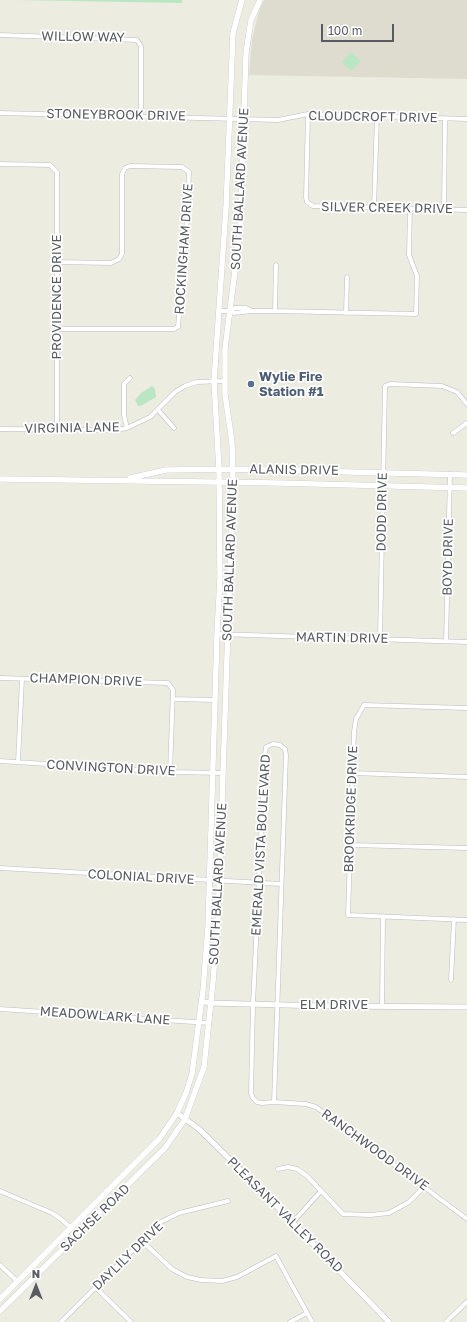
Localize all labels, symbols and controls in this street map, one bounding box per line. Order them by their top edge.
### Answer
scale bar [323,16,396,42]
text: 100 m [328,23,362,38]
street label: WILLOW WAY [41,28,125,46]
street label: STONEYBROOK DRIVE [46,106,186,124]
street label: SOUTH BALLARD AVENUE [228,108,252,270]
street label: CLOUDCROFT DRIVE [308,108,438,126]
street label: ROCKINGHAM DRIVE [172,183,196,315]
street label: SILVER CREEK DRIVE [321,199,453,217]
street label: PROVIDENCE DRIVE [49,234,65,360]
place label: Wylie Fire Station #1 [259,369,324,400]
marker: Wylie Fire Station #1 [246,379,256,389]
street label: VIRGINIA LANE [24,419,120,437]
street label: ALANIS DRIVE [249,461,339,479]
street label: DODD DRIVE [374,472,390,552]
street label: SOUTH BALLARD AVENUE [219,479,241,641]
street label: BOYD DRIVE [440,518,456,596]
street label: MARTIN DRIVE [296,629,388,647]
street label: CHAMPION DRIVE [29,670,143,690]
street label: BROOKRIDGE DRIVE [341,745,361,873]
street label: EMERALD VISTA BOULEVARD [248,754,274,936]
street label: CONVINGTON DRIVE [46,757,176,779]
street label: SOUTH BALLARD AVENUE [206,803,230,965]
street label: COLONIAL DRIVE [87,866,195,888]
street label: ELM DRIVE [300,997,368,1013]
street label: MEADOWLARK LANE [39,1004,171,1028]
street label: RANCHWOOD DRIVE [318,1106,432,1194]
street label: PLEASANT VALLEY ROAD [224,1154,346,1276]
street label: SACHSE ROAD [57,1181,133,1255]
street label: DAYLILY DRIVE [89,1218,167,1294]
north arrow [16,1266,56,1306]
text: N [32,1267,40,1280]

